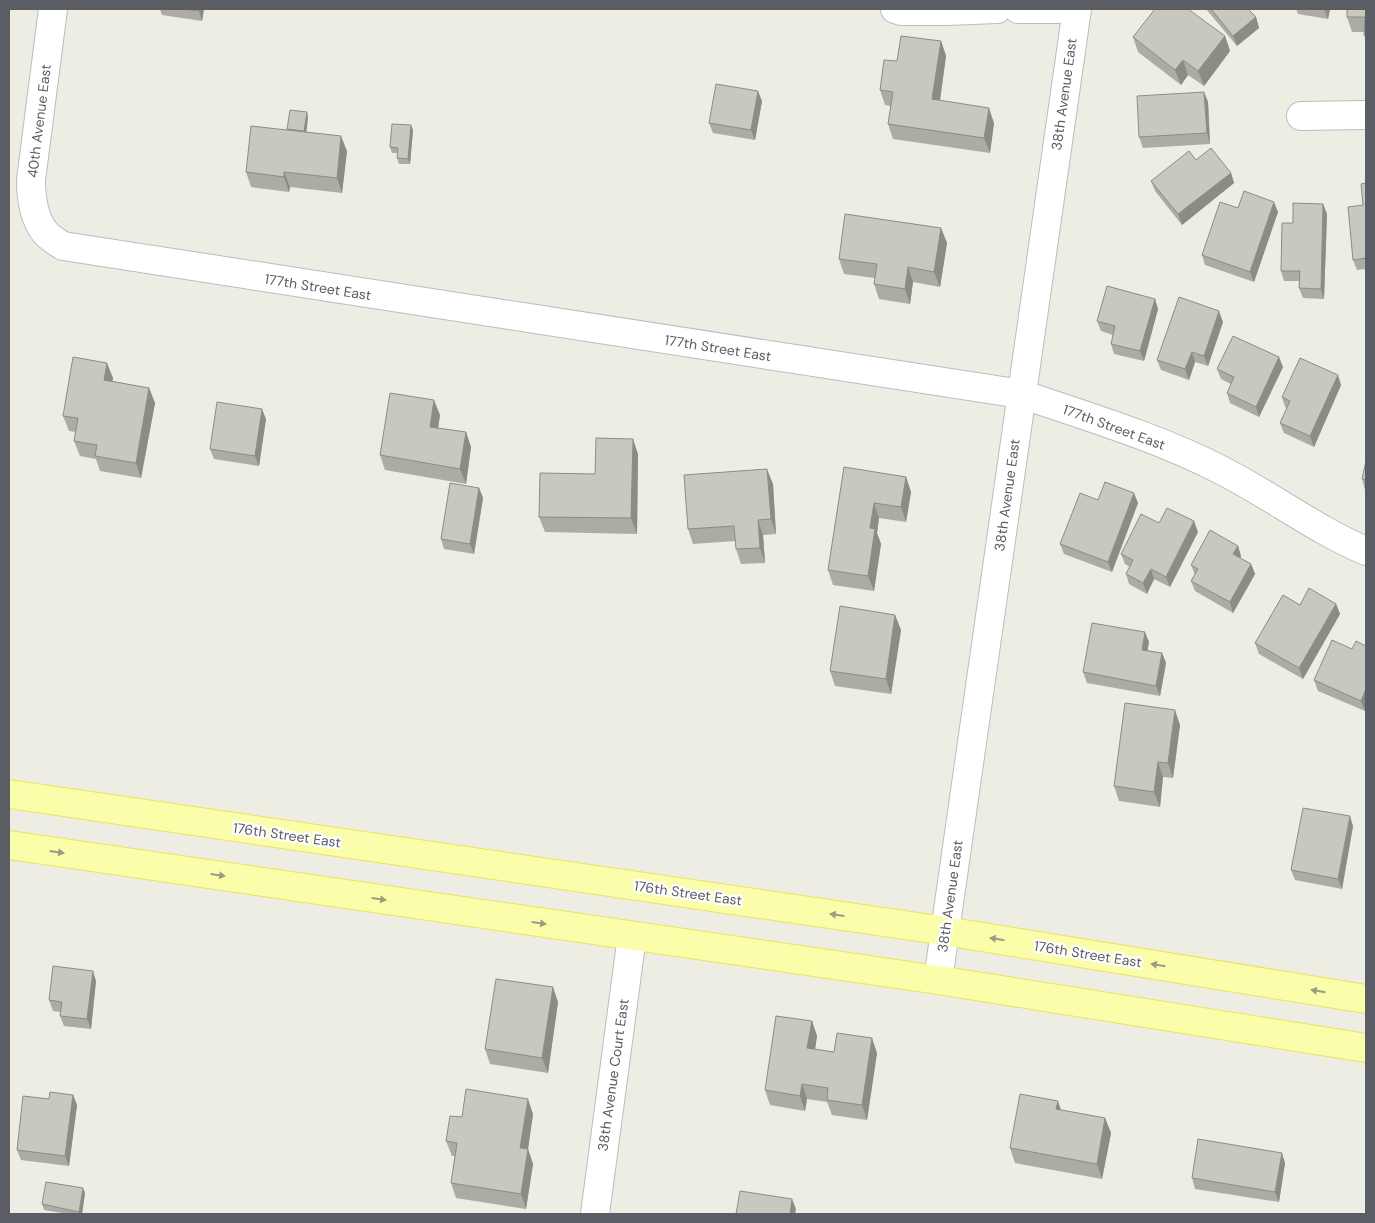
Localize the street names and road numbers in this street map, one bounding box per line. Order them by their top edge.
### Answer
street label: 38th Avenue East [1047,37,1081,151]
street label: 40th Avenue East [23,63,55,179]
street label: 177th Street East [263,270,373,304]
street label: 177th Street East [663,331,773,365]
street label: 177th Street East [1060,400,1168,454]
street label: 38th Avenue East [990,438,1024,552]
street label: 176th Street East [232,819,342,851]
street label: 38th Avenue East [933,839,967,953]
street label: 176th Street East [633,877,743,909]
street label: 176th Street East [1033,937,1143,971]
street label: 38th Avenue Court East [593,998,633,1152]

